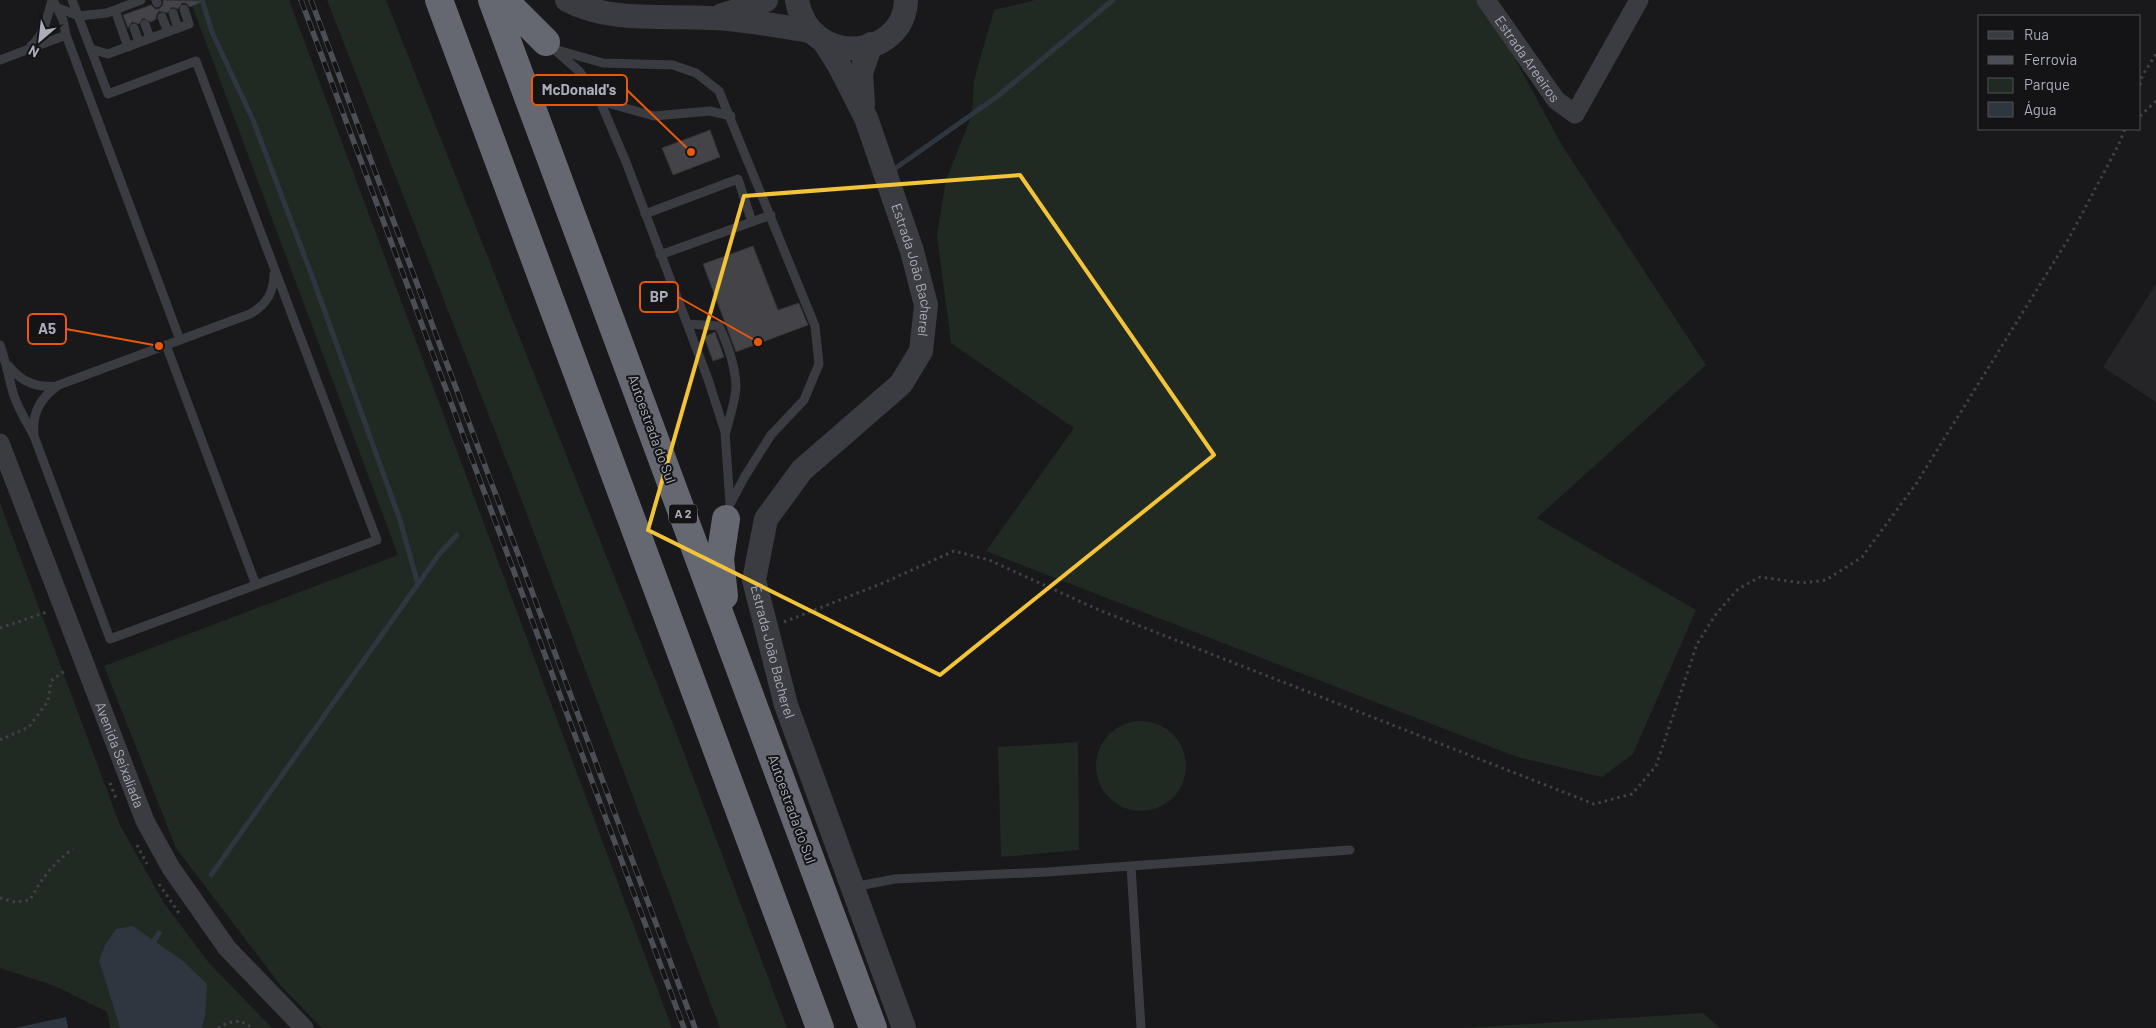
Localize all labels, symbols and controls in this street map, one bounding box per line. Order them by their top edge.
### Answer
street label: Estrada Areeiros [1492,12,1564,105]
north arrow [15,15,65,65]
legend [1978,15,2141,130]
text: Rua [2024,25,2049,43]
text: N [26,42,42,62]
text: Ferrovia [2024,50,2077,68]
callout: McDonald's [532,75,627,105]
text: Parque [2024,75,2070,93]
text: McDonald's [542,80,617,98]
text: Água [2024,100,2057,118]
street label: Estrada João Bacherel [888,201,935,337]
callout: BP [640,282,678,312]
text: BP [650,287,668,305]
callout: A5 [28,314,66,344]
text: A5 [38,319,56,337]
street label: Autoestrada do Sul [625,372,680,486]
road number: A 2 [669,504,697,524]
street label: Estrada João Bacherel [748,583,799,720]
street label: Avenida Seixalíada [92,699,148,810]
street label: Autoestrada do Sul [765,752,820,866]

